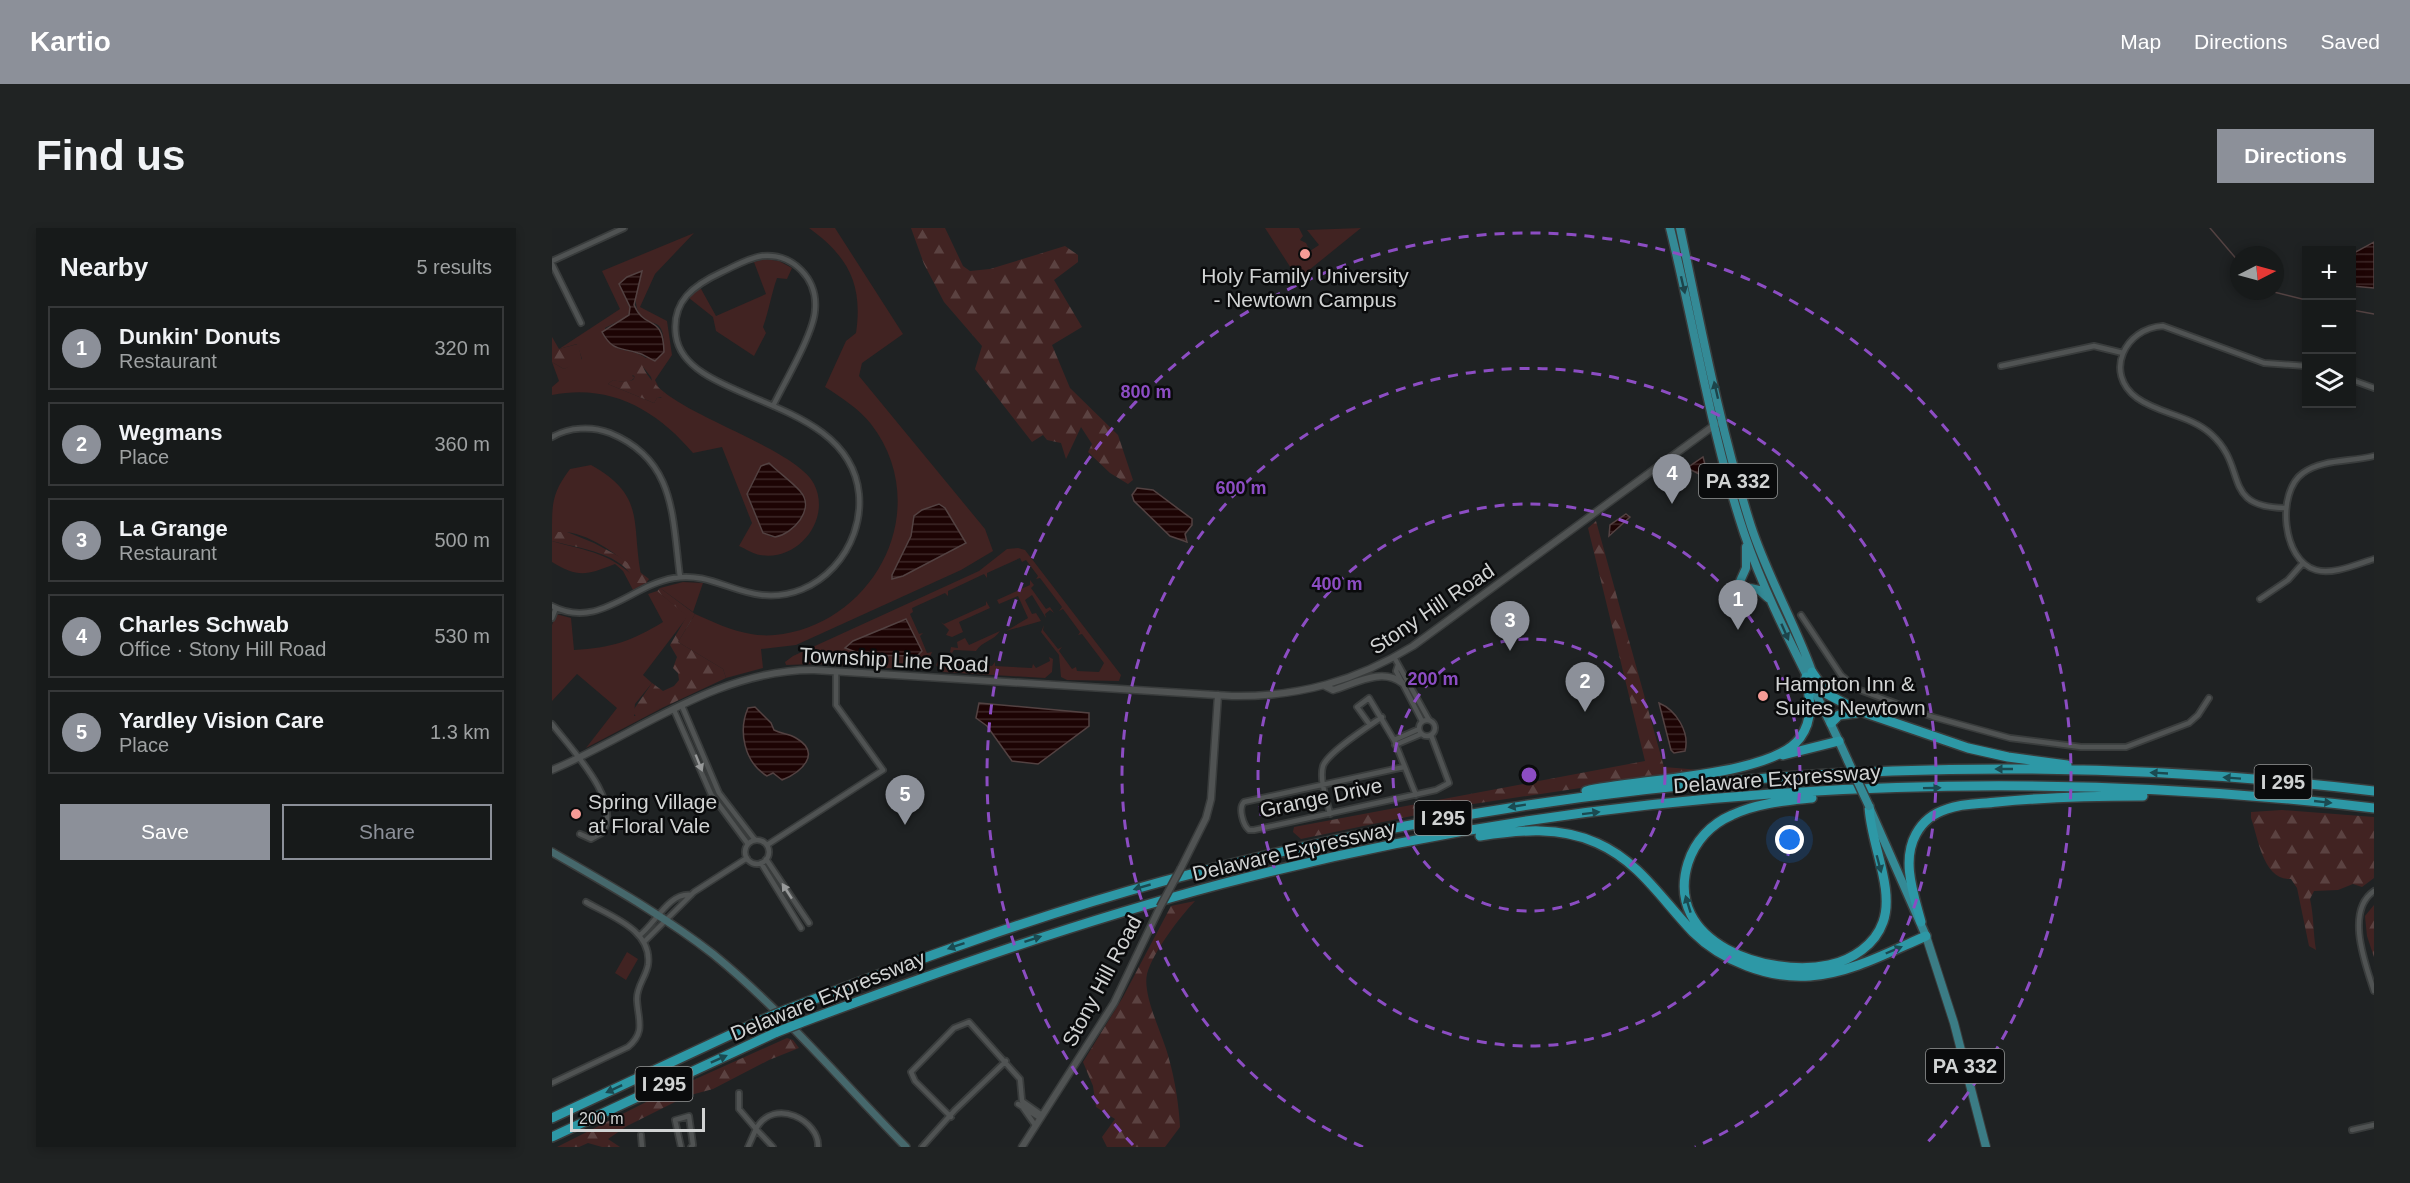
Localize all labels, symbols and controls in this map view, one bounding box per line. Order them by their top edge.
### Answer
text: Kartio [30,26,111,57]
text: Map [2120,30,2161,53]
text: Directions [2194,30,2287,53]
text: Saved [2320,30,2380,53]
button: Directions [2217,129,2374,183]
text: Find us [36,132,185,179]
north arrow [2230,246,2284,300]
map controls [2302,246,2356,408]
button: + [2302,246,2356,300]
marker: Holy Family University - Newtown Campus [1298,247,1312,261]
text: Nearby [60,252,148,282]
text: 5 results [416,256,492,278]
place label: Holy Family University - Newtown Campus [1201,264,1409,311]
one-way arrow [1679,276,1688,295]
button: − [2302,300,2356,354]
text: Dunkin' Donuts [119,324,281,349]
text: 1 [76,337,87,359]
text: 320 m [434,337,490,359]
text: Restaurant [119,350,217,372]
button: layers [2302,354,2356,408]
one-way arrow [1710,381,1720,400]
text: 800 m [1120,382,1172,402]
text: Wegmans [119,420,223,445]
text: 2 [76,433,87,455]
text: 360 m [434,433,490,455]
text: Place [119,446,169,468]
pin: 4 [1652,454,1692,504]
road number: PA 332 [1699,464,1777,498]
text: 600 m [1215,478,1267,498]
text: La Grange [119,516,228,541]
text: 3 [76,529,87,551]
text: 500 m [434,529,490,551]
text: Restaurant [119,542,217,564]
street label: Stony Hill Road [1365,559,1498,659]
text: 400 m [1311,574,1363,594]
pin: 1 [1718,580,1758,630]
pin: 3 [1490,602,1530,651]
text: Charles Schwab [119,612,289,637]
one-way arrow [1780,624,1790,642]
text: 4 [76,625,87,647]
text: 530 m [434,625,490,647]
text: Office · Stony Hill Road [119,638,327,660]
street label: Township Line Road [799,643,989,676]
pin: 2 [1566,662,1604,712]
text: 200 m [1407,669,1459,689]
place label: Hampton Inn & Suites Newtown [1775,672,1926,719]
marker: Hampton Inn & Suites Newtown [1756,689,1770,703]
text: Yardley Vision Care [119,708,324,733]
text: 5 [76,721,87,743]
text: 1.3 km [430,721,490,743]
text: Place [119,734,169,756]
one-way arrow [694,755,704,773]
street label: Delaware Expressway [1673,760,1882,797]
one-way arrow [1995,764,2014,774]
centre of rings [1519,765,1539,785]
road number: I 295 [2254,765,2312,799]
one-way arrow [2149,768,2168,778]
street label: Grange Drive [1257,773,1384,822]
one-way arrow [2223,773,2242,782]
pin: 5 [886,776,924,825]
one-way arrow [1922,783,1941,793]
place label: Spring Village at Floral Vale [588,790,717,837]
one-way arrow [2314,797,2333,807]
road number: I 295 [1414,801,1472,835]
one-way arrow [1507,802,1526,811]
button: Save [60,804,270,860]
button: Share [282,804,492,860]
marker: Spring Village at Floral Vale [569,807,583,821]
one-way arrow [1582,808,1601,818]
street label: Delaware Expressway [1190,816,1398,885]
your location [1775,825,1804,854]
one-way arrow [1874,854,1884,873]
one-way arrow [782,883,793,899]
one-way arrow [1133,883,1151,892]
one-way arrow [1683,895,1692,913]
street label: Stony Hill Road [1057,911,1146,1050]
one-way arrow [1024,933,1042,943]
one-way arrow [947,942,965,952]
one-way arrow [1885,945,1903,955]
street label: Delaware Expressway [727,946,929,1045]
road number: PA 332 [1926,1049,2004,1083]
one-way arrow [711,1055,728,1064]
road number: I 295 [636,1067,692,1101]
one-way arrow [605,1084,623,1094]
scale bar [570,1105,705,1132]
text: 200 m [579,1110,623,1127]

